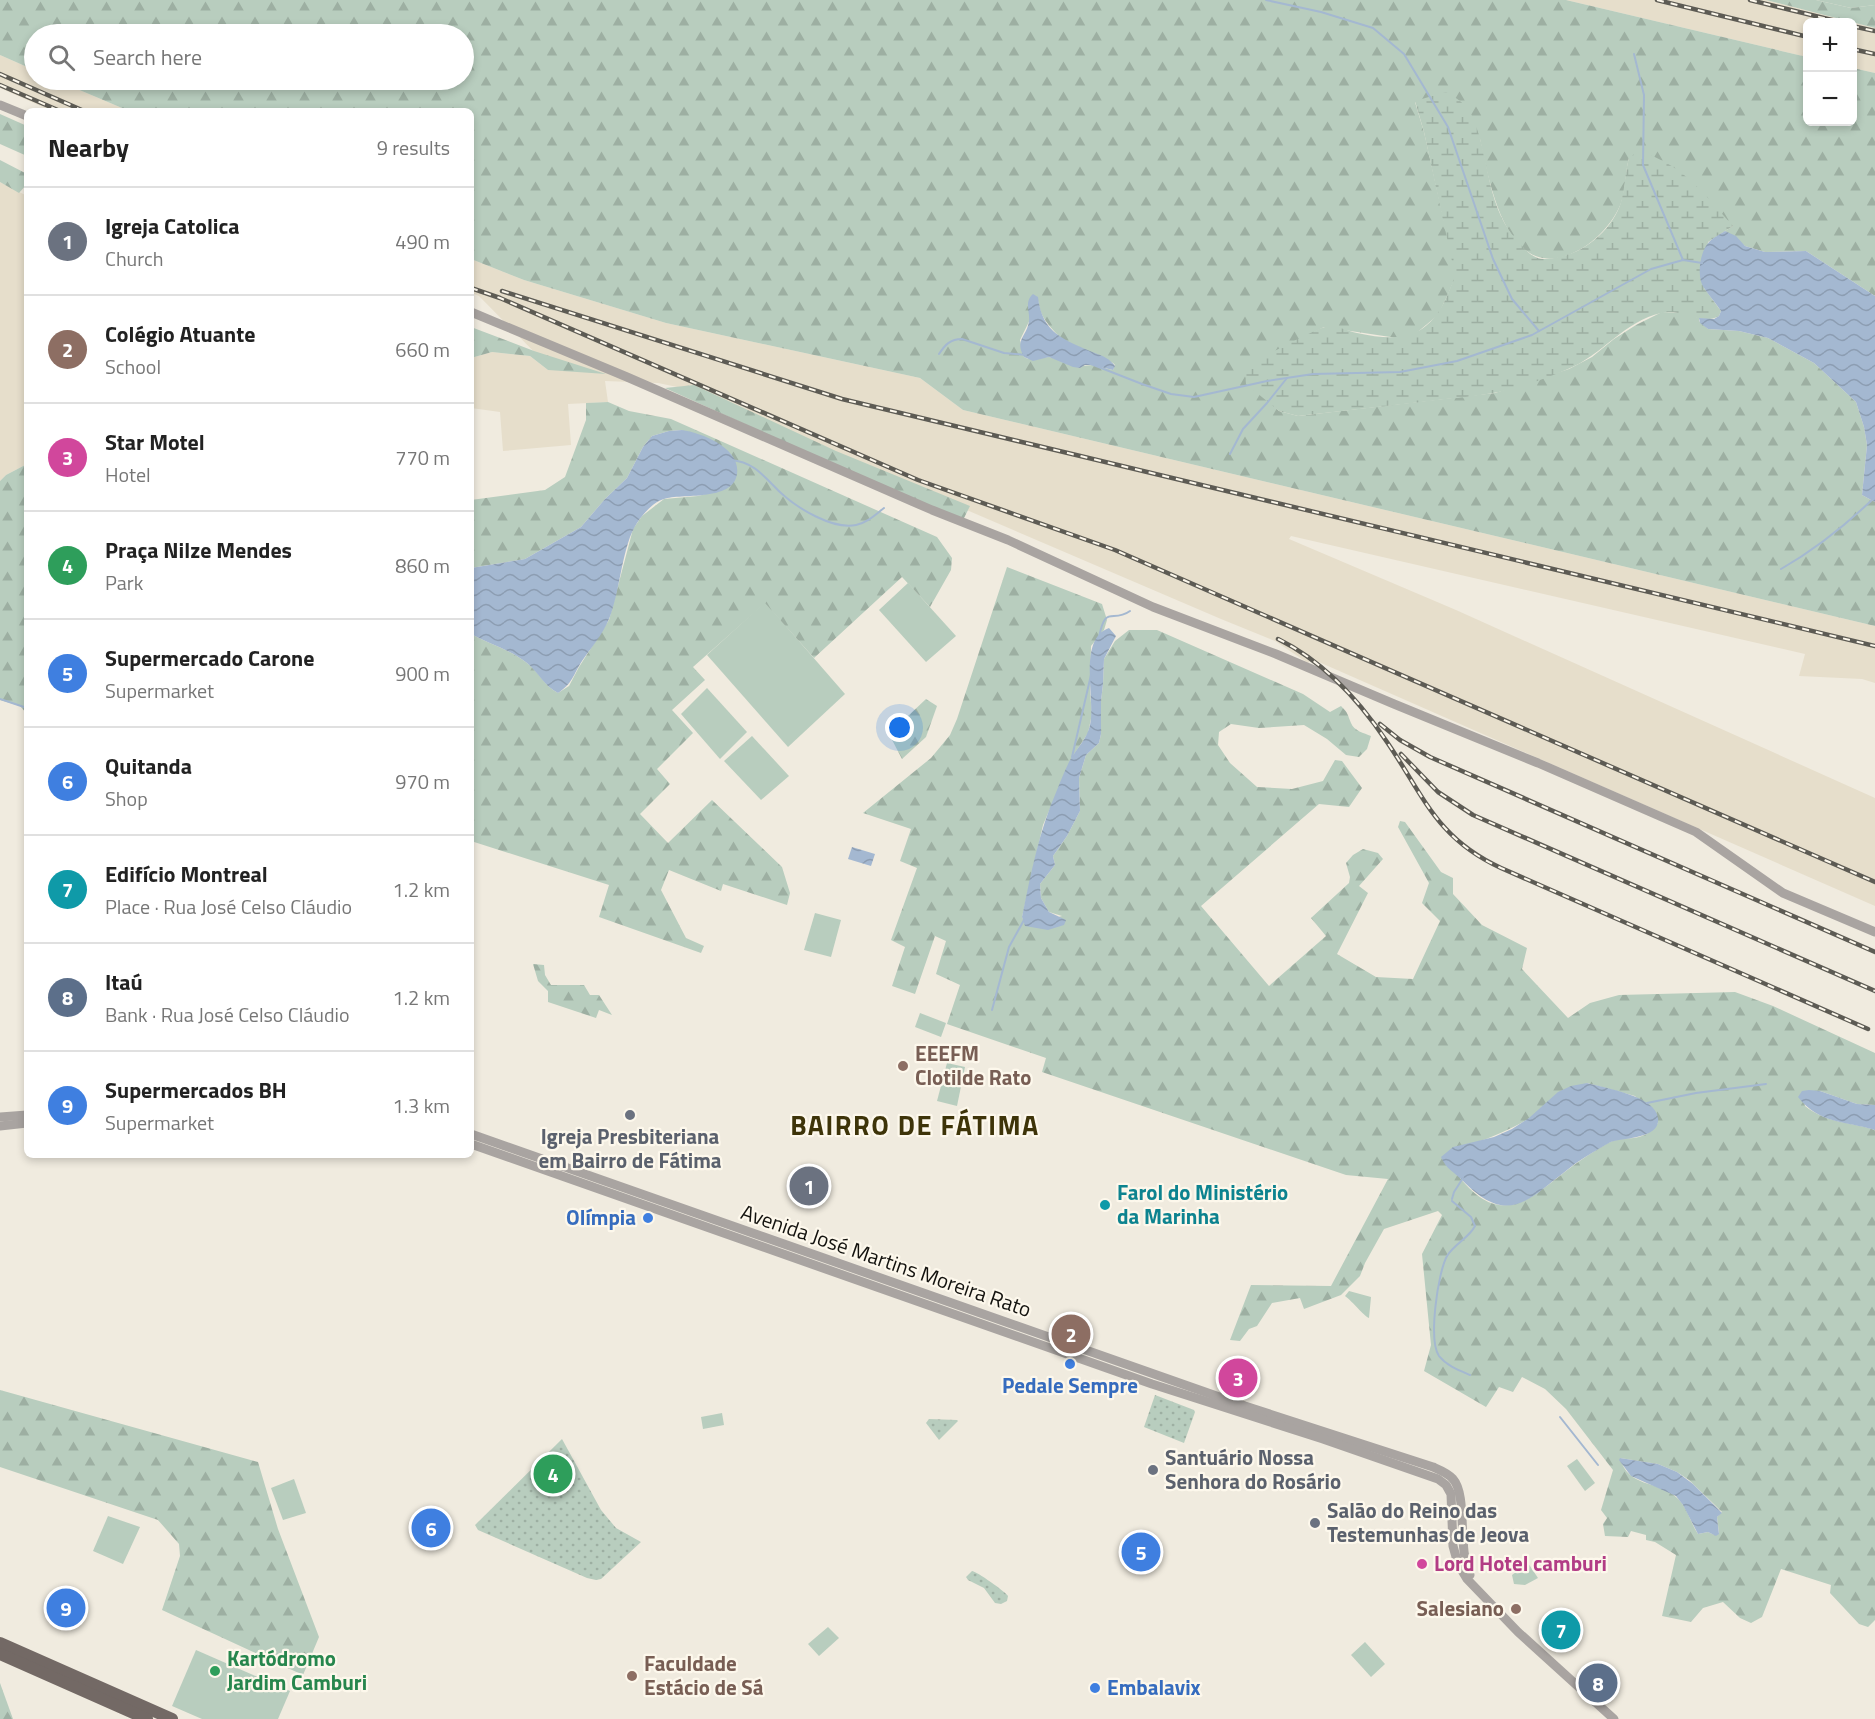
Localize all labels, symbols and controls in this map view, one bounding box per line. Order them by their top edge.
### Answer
map controls [1803,18,1857,126]
button: + [1803,18,1857,72]
search box [24,24,474,90]
text: Search here [93,40,202,74]
icon: search [45,41,78,74]
button: − [1803,72,1857,126]
text: Nearby [48,128,129,167]
text: 9 results [377,132,450,163]
text: Igreja Catolica [105,209,240,243]
text: 1 [62,226,73,257]
text: 490 m [395,226,450,257]
text: Church [105,243,163,274]
text: Colégio Atuante [105,317,255,351]
text: 2 [62,334,73,365]
text: 660 m [395,334,450,365]
text: School [105,351,161,382]
text: Star Motel [105,425,205,459]
text: 3 [62,442,73,473]
text: 770 m [395,442,450,473]
text: Hotel [105,459,151,490]
text: Praça Nilze Mendes [105,533,292,567]
text: 4 [62,550,73,581]
text: 860 m [395,550,450,581]
text: Park [105,567,143,598]
text: Supermercado Carone [105,641,315,675]
text: 5 [62,658,73,689]
text: 900 m [395,658,450,689]
text: Supermarket [105,675,214,706]
your location [885,713,914,742]
text: Quitanda [105,749,192,783]
text: 6 [62,766,73,797]
text: 970 m [395,766,450,797]
text: Shop [105,783,148,814]
text: Edifício Montreal [105,857,268,891]
text: 7 [62,874,73,905]
text: 1.2 km [393,874,450,905]
text: Place · Rua José Celso Cláudio [105,891,352,922]
text: Itaú [105,965,143,999]
text: 8 [62,982,73,1013]
text: 1.2 km [393,982,450,1013]
text: Bank · Rua José Celso Cláudio [105,999,349,1030]
place label: EEEFM Clotilde Rato [915,1037,1031,1093]
marker: EEEFM Clotilde Rato [896,1059,910,1073]
text: Supermercados BH [105,1073,287,1107]
text: 9 [62,1090,73,1121]
text: 1.3 km [393,1090,450,1121]
district label: BAIRRO DE FÁTIMA [790,1104,1040,1145]
text: Supermarket [105,1107,214,1138]
marker: Igreja Presbiteriana em Bairro de Fátima [623,1108,637,1122]
place label: Igreja Presbiteriana em Bairro de Fátima [538,1120,722,1176]
pin: 1 [790,1164,828,1208]
place label: Farol do Ministério da Marinha [1117,1176,1288,1232]
street label: Avenida José Martins Moreira Rato [737,1195,1036,1325]
marker: Farol do Ministério da Marinha [1098,1198,1112,1212]
place label: Olímpia [566,1201,636,1233]
marker: Olímpia [641,1211,655,1225]
pin: 2 [1052,1312,1090,1356]
pin: 3 [1218,1356,1258,1400]
marker: Pedale Sempre [1063,1357,1077,1371]
place label: Pedale Sempre [1002,1369,1138,1401]
place label: Santuário Nossa Senhora do Rosário [1165,1441,1341,1497]
pin: 4 [534,1452,572,1496]
marker: Santuário Nossa Senhora do Rosário [1146,1463,1160,1477]
place label: Salão do Reino das Testemunhas de Jeova [1327,1494,1529,1550]
pin: 6 [412,1506,450,1550]
marker: Salão do Reino das Testemunhas de Jeova [1308,1516,1322,1530]
pin: 5 [1122,1530,1160,1574]
place label: Lord Hotel camburi [1434,1547,1607,1579]
marker: Lord Hotel camburi [1415,1557,1429,1571]
pin: 9 [46,1586,86,1630]
place label: Salesiano [1417,1592,1504,1624]
marker: Salesiano [1509,1602,1523,1616]
pin: 7 [1542,1608,1580,1652]
place label: Kartódromo Jardim Camburi [227,1642,367,1698]
place label: Faculdade Estácio de Sá [644,1647,764,1703]
pin: 8 [1578,1660,1618,1706]
marker: Kartódromo Jardim Camburi [208,1664,222,1678]
marker: Faculdade Estácio de Sá [625,1669,639,1683]
place label: Embalavix [1107,1671,1201,1703]
marker: Embalavix [1088,1681,1102,1695]

